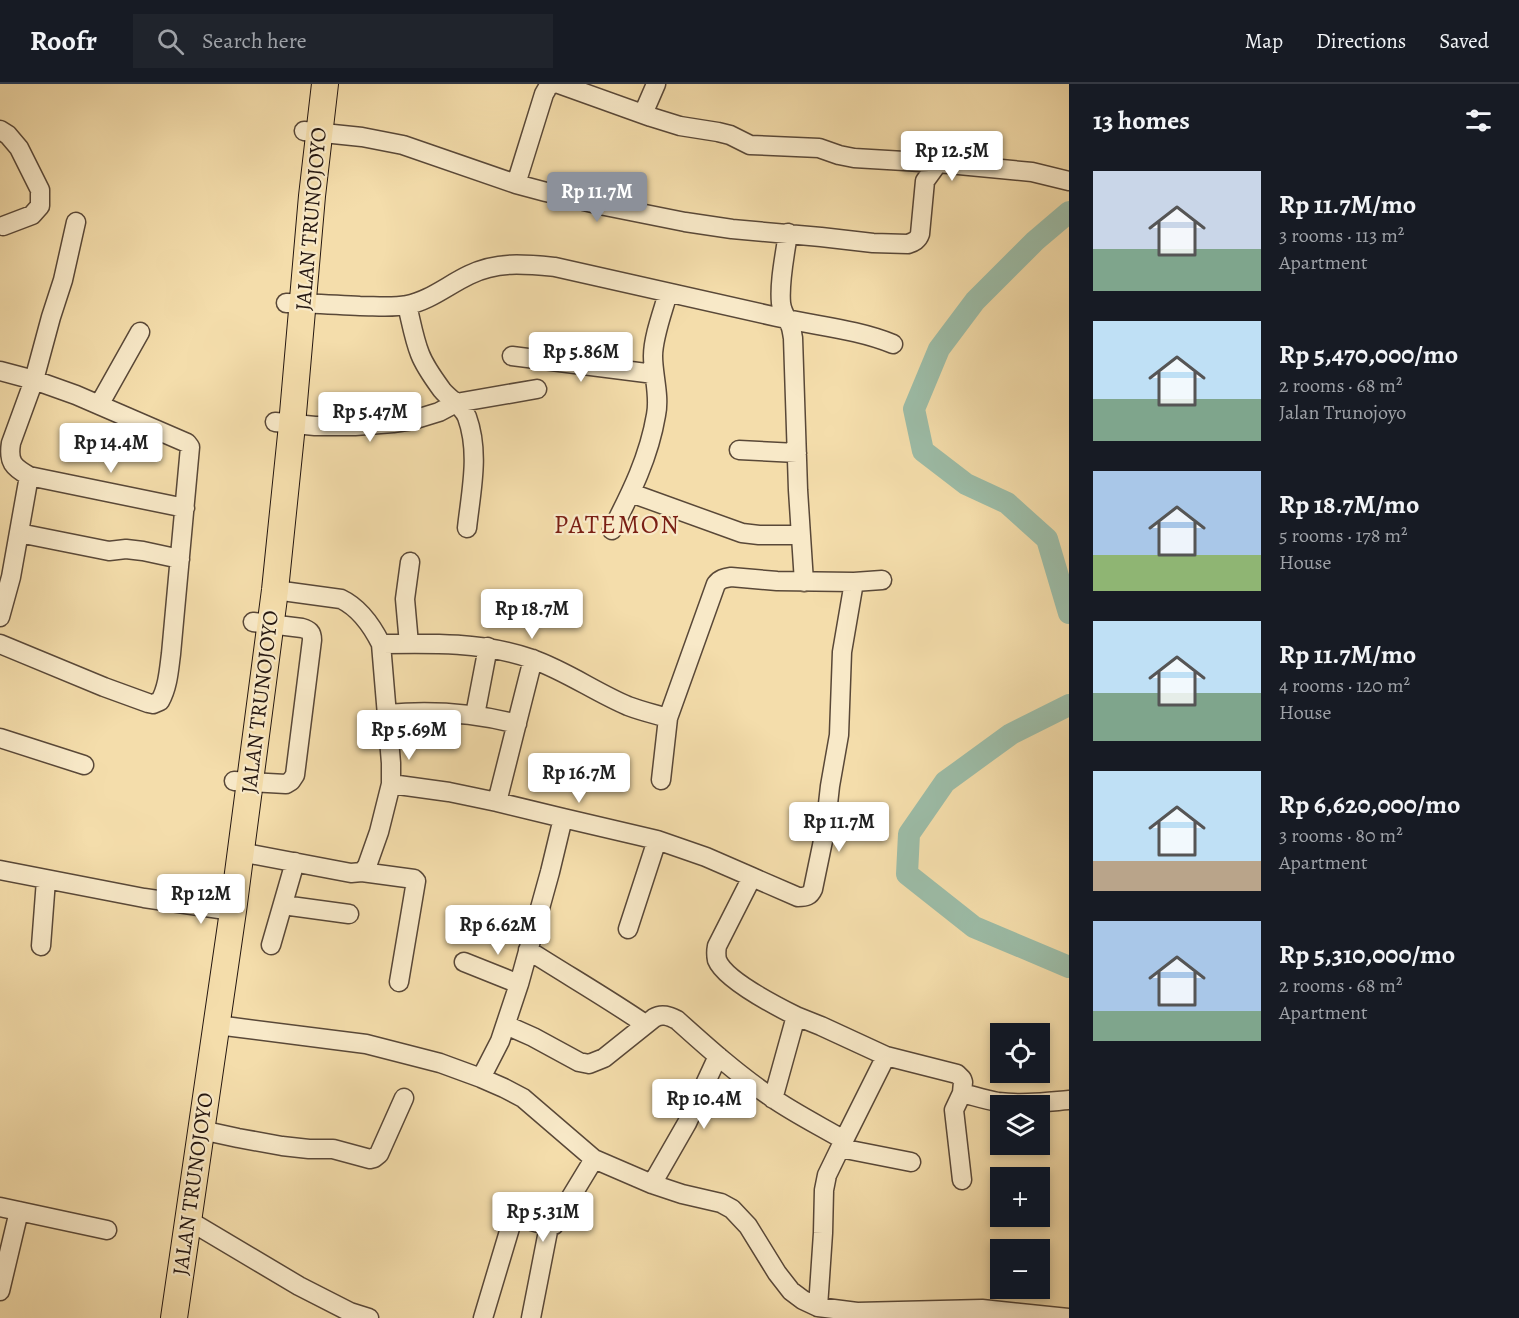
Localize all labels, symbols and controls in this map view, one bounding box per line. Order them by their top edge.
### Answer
search box [133,14,553,68]
text: Roofr [30,22,97,60]
icon: search [154,25,187,58]
text: Search here [202,26,307,56]
text: Map [1245,27,1283,55]
text: Directions [1316,27,1406,55]
text: Saved [1439,27,1489,55]
text: 13 homes [1093,103,1190,138]
icon: filters [1462,104,1495,137]
street label: JALAN TRUNOJOYO [288,126,334,312]
pin: Rp 12.5M [890,131,1014,182]
text: Rp 12.5M [915,137,989,164]
pin: Rp 11.7M [535,172,659,223]
text: Rp 11.7M [561,178,633,205]
text: Rp 11.7M/mo [1279,187,1416,222]
icon: home [1141,195,1213,267]
text: 3 rooms · 113 m² [1279,222,1404,249]
text: Apartment [1279,249,1368,276]
pin: Rp 5.86M [519,332,643,383]
text: Rp 5,470,000/mo [1279,337,1458,372]
text: Rp 5.86M [543,338,619,365]
icon: home [1141,345,1213,417]
text: 2 rooms · 68 m² [1279,372,1403,399]
pin: Rp 5.47M [308,392,432,443]
text: Rp 5.47M [332,398,408,425]
text: Jalan Trunojoyo [1279,399,1406,426]
pin: Rp 14.4M [49,423,173,474]
text: Rp 14.4M [74,429,148,456]
text: Rp 18.7M/mo [1279,487,1419,522]
icon: home [1141,495,1213,567]
district label: PATEMON [554,507,680,542]
text: 5 rooms · 178 m² [1279,522,1408,549]
text: House [1279,549,1331,576]
pin: Rp 18.7M [470,589,594,640]
text: Rp 18.7M [495,595,569,622]
street label: JALAN TRUNOJOYO [234,609,286,795]
text: Rp 11.7M/mo [1279,637,1416,672]
icon: home [1141,645,1213,717]
text: 4 rooms · 120 m² [1279,672,1410,699]
text: House [1279,699,1331,726]
pin: Rp 5.69M [347,710,471,761]
text: Rp 5.69M [371,716,447,743]
pin: Rp 16.7M [517,753,641,804]
text: Rp 16.7M [542,759,616,786]
text: Rp 6,620,000/mo [1279,787,1461,822]
icon: home [1141,795,1213,867]
pin: Rp 11.7M [777,802,901,853]
text: Rp 11.7M [803,808,875,835]
text: 3 rooms · 80 m² [1279,822,1403,849]
text: Apartment [1279,849,1368,876]
pin: Rp 12M [152,874,250,925]
text: Rp 12M [171,880,231,907]
pin: Rp 6.62M [436,905,560,956]
text: Rp 6.62M [459,911,537,938]
text: Rp 5,310,000/mo [1279,937,1455,972]
icon: home [1141,945,1213,1017]
text: 2 rooms · 68 m² [1279,972,1403,999]
text: Apartment [1279,999,1368,1026]
map controls [990,1023,1050,1299]
button: locate [990,1023,1050,1083]
pin: Rp 10.4M [642,1079,766,1130]
text: Rp 10.4M [666,1085,742,1112]
street label: JALAN TRUNOJOYO [165,1091,221,1277]
button: layers [990,1095,1050,1155]
button: + [990,1167,1050,1227]
pin: Rp 5.31M [481,1192,605,1243]
text: Rp 5.31M [506,1198,580,1225]
button: − [990,1239,1050,1299]

